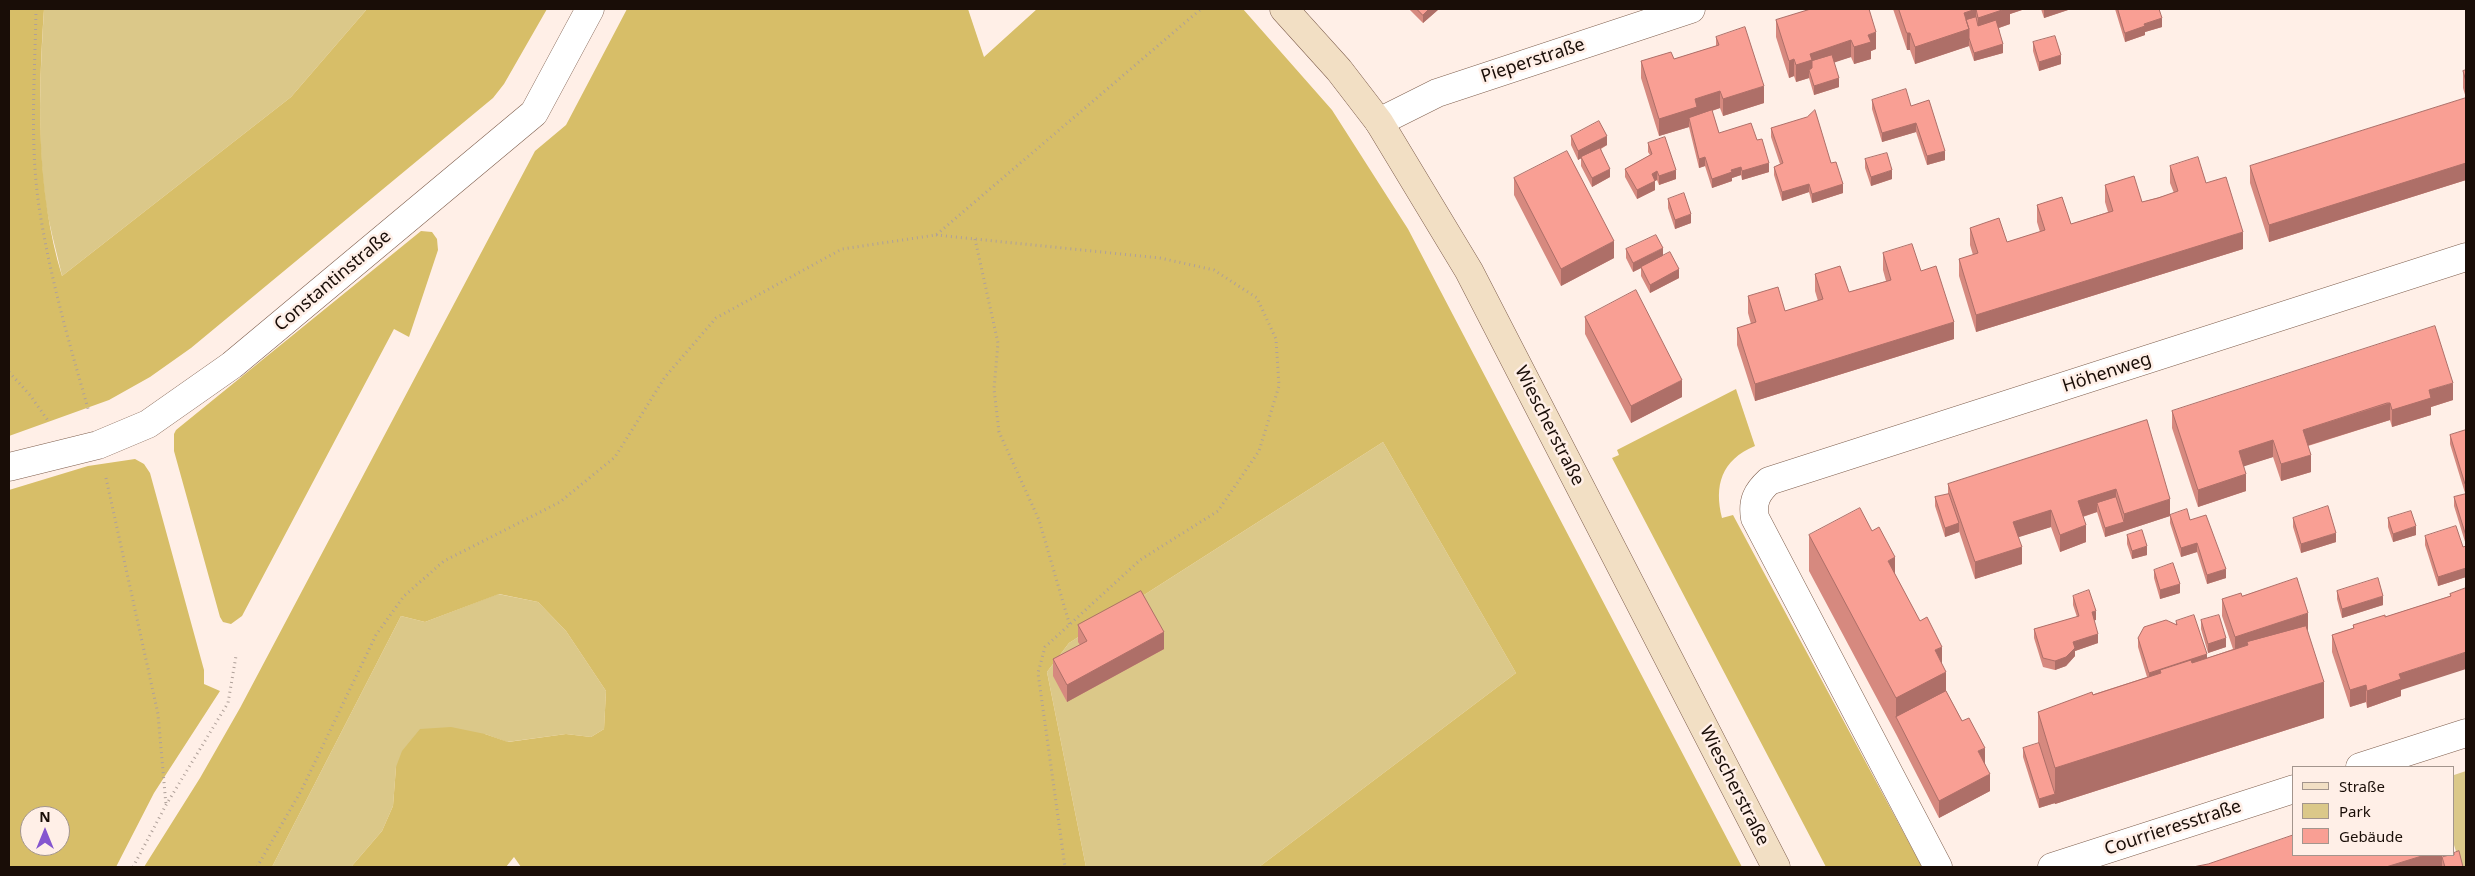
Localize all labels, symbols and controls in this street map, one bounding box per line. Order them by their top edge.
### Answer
street label: Pieperstraße [1478,34,1588,88]
street label: Constantinstraße [270,226,396,336]
street label: Höhenweg [2060,349,2154,397]
street label: Wiescherstraße [1510,363,1588,489]
street label: Wiescherstraße [1695,723,1773,849]
legend [2292,766,2455,856]
text: Straße [2339,776,2385,796]
street label: Courrieresstraße [2102,796,2244,860]
text: Park [2339,801,2371,821]
north arrow [20,806,70,856]
text: N [39,807,51,826]
text: Gebäude [2339,826,2403,846]

